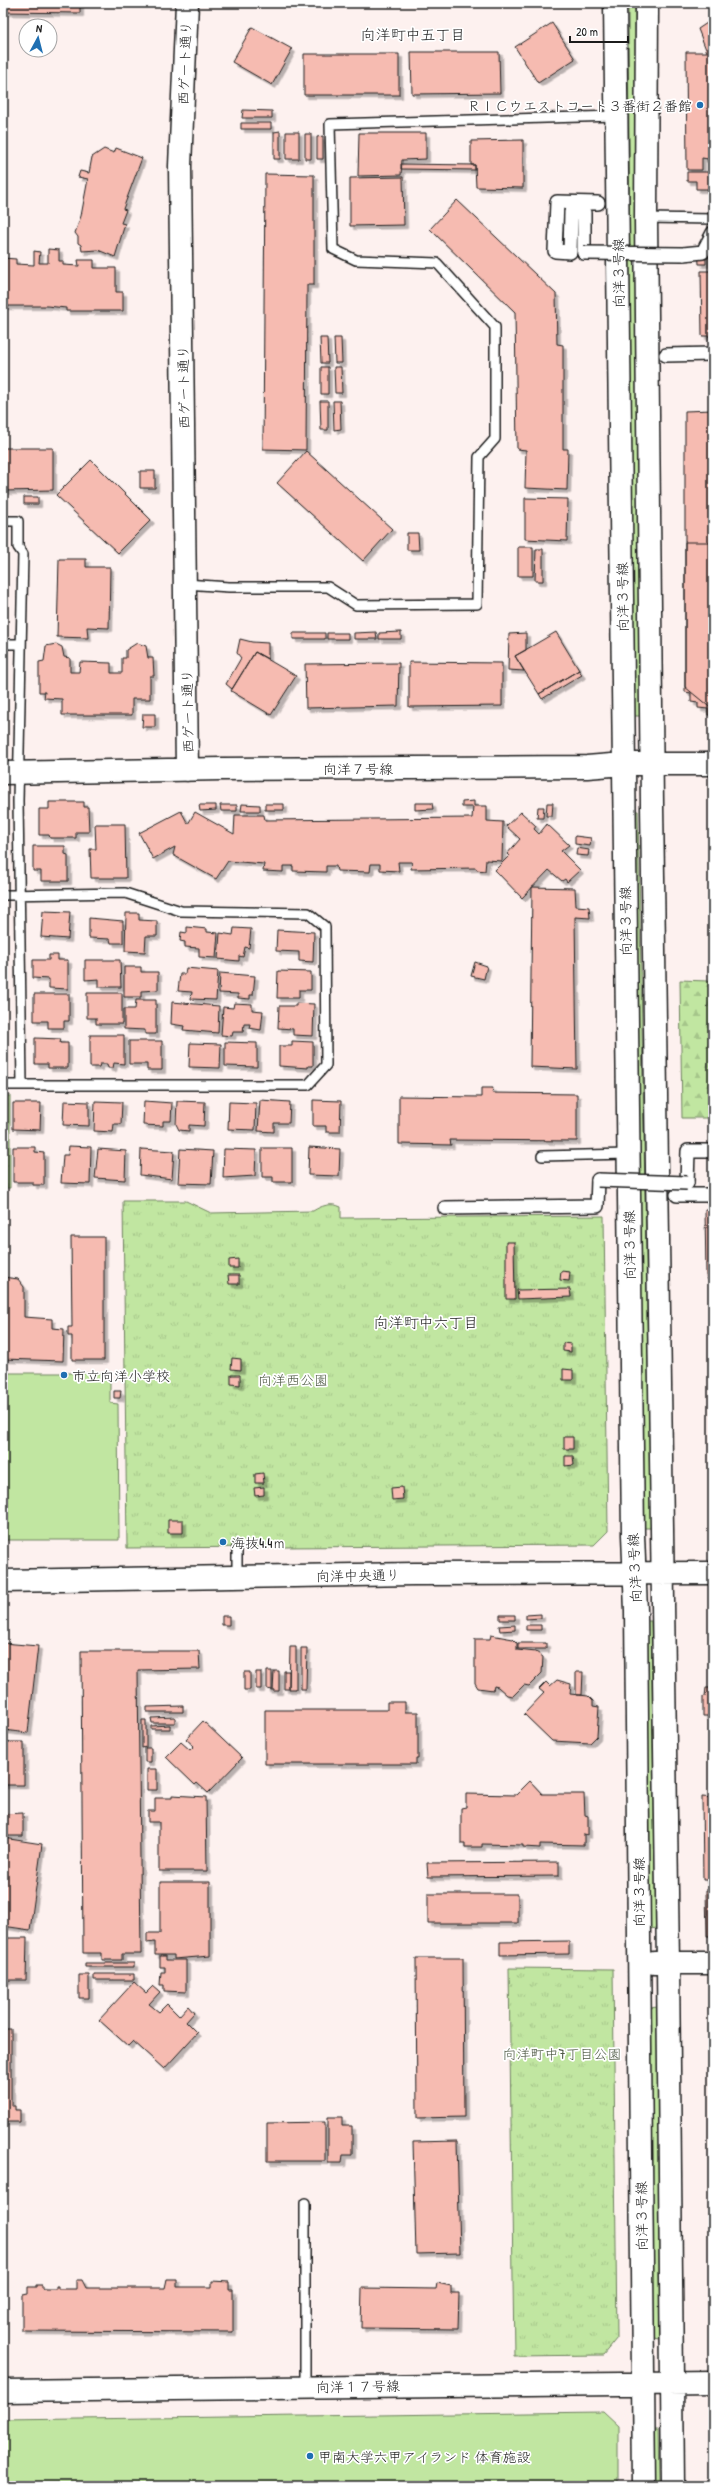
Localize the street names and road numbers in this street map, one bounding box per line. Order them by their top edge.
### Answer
street label: 西ゲート通り [173,21,195,105]
street label: 向洋３号線 [608,238,628,308]
street label: 西ゲート通り [173,345,193,429]
street label: 向洋３号線 [612,562,632,632]
street label: 西ゲート通り [177,669,197,753]
street label: 向洋７号線 [323,759,393,778]
street label: 向洋３号線 [615,886,635,956]
street label: 向洋３号線 [619,1210,639,1280]
street label: 向洋３号線 [623,1533,645,1603]
street label: 向洋中央通り [316,1565,400,1585]
street label: 向洋３号線 [629,1857,648,1927]
street label: 向洋３号線 [631,2181,651,2251]
street label: 向洋１７号線 [316,2376,400,2396]

